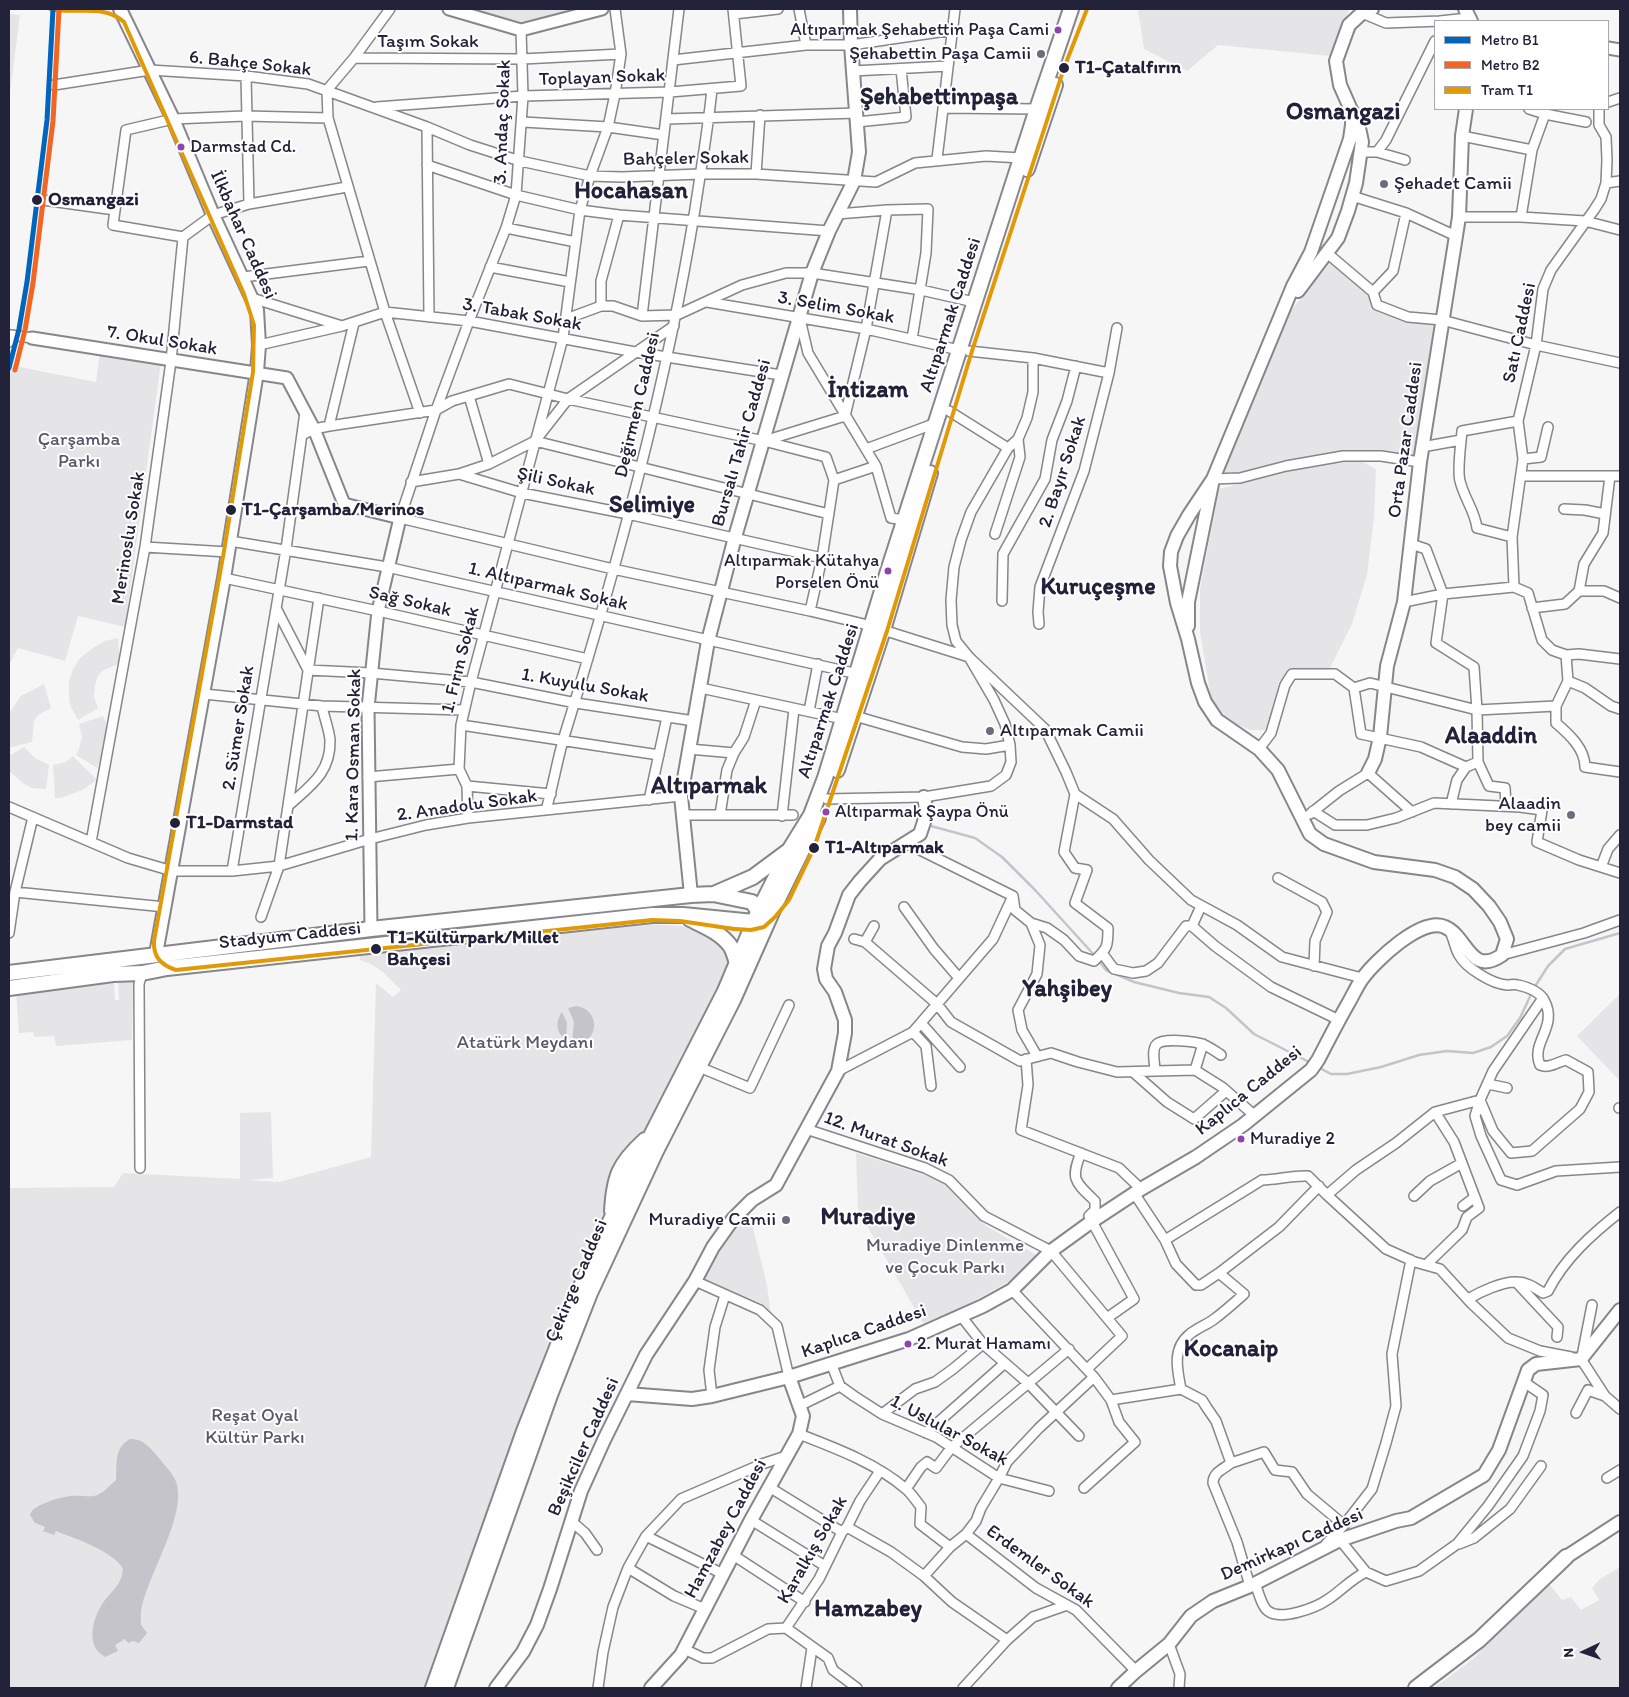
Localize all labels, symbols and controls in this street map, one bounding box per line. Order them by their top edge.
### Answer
place label: Altıparmak Şehabettin Paşa Cami [790,19,1049,41]
legend [1434,20,1609,110]
marker: Altıparmak Şehabettin Paşa Cami [1053,25,1063,35]
street label: Taşım Sokak [377,31,479,53]
text: Metro B1 [1481,31,1539,49]
place label: Şehabettin Paşa Camii [849,43,1031,65]
street label: 6. Bahçe Sokak [188,46,312,82]
marker: Şehabettin Paşa Camii [1035,48,1047,60]
text: Metro B2 [1481,56,1540,74]
place label: T1-Çatalfırın [1075,57,1181,79]
street label: 3. Andaç Sokak [489,59,517,185]
marker: T1-Çatalfırın [1057,61,1071,75]
street label: Toplayan Sokak [538,64,666,92]
text: Tram T1 [1481,81,1533,99]
district label: Şehabettinpaşa [860,84,1018,112]
district label: Osmangazi [1286,99,1400,127]
place label: Darmstad Cd. [190,136,296,158]
marker: Darmstad Cd. [176,142,186,152]
street label: Bahçeler Sokak [623,147,749,171]
street label: İlkbahar Caddesi [204,167,282,303]
place label: Şehadet Camii [1394,173,1512,195]
district label: Hocahasan [574,178,688,206]
marker: Şehadet Camii [1378,178,1390,190]
place label: Osmangazi [48,189,139,211]
marker: Osmangazi [30,193,44,207]
street label: Altıparmak Caddesi [915,235,987,395]
street label: Satı Caddesi [1498,281,1542,385]
street label: 3. Selim Sokak [776,287,896,329]
street label: 3. Tabak Sokak [461,293,583,337]
street label: 7. Okul Sokak [105,321,219,361]
street label: Değirmen Caddesi [610,330,666,480]
street label: Bursalı Tahir Caddesi [707,357,777,529]
street label: Orta Pazar Caddesi [1384,360,1428,520]
district label: İntizam [828,377,908,405]
street label: 2. Bayır Sokak [1034,413,1092,531]
park label: Çarşamba Parkı [38,429,120,473]
street label: Şili Sokak [515,463,597,501]
street label: Merinoslu Sokak [107,470,151,606]
district label: Selimiye [609,492,695,520]
place label: T1-Çarşamba/Merinos [242,499,424,521]
marker: T1-Çarşamba/Merinos [224,503,238,517]
place label: Altıparmak Kütahya Porselen Önü [724,550,879,592]
street label: 1. Altıparmak Sokak [466,558,630,616]
marker: Altıparmak Kütahya Porselen Önü [883,566,893,576]
district label: Kuruçeşme [1040,574,1156,602]
street label: Sağ Sokak [367,581,453,623]
street label: 1. Fırın Sokak [437,604,485,716]
street label: Altıparmak Caddesi [793,621,865,781]
street label: 2. Sümer Sokak [218,664,260,792]
street label: 1. Kuyulu Sokak [520,664,650,708]
street label: 1. Kara Osman Sokak [341,668,367,842]
place label: Altıparmak Camii [1000,720,1144,742]
district label: Alaaddin [1445,723,1537,751]
marker: Altıparmak Camii [984,725,996,737]
district label: Altıparmak [651,773,767,801]
street label: 2. Anadolu Sokak [396,785,538,827]
place label: Alaadin bey camii [1485,793,1561,837]
place label: Altıparmak Şaypa Önü [835,801,1009,823]
marker: Altıparmak Şaypa Önü [821,807,831,817]
marker: Alaadin bey camii [1565,809,1577,821]
place label: T1-Darmstad [186,812,293,834]
marker: T1-Darmstad [168,816,182,830]
place label: T1-Altıparmak [825,837,944,859]
marker: T1-Altıparmak [807,841,821,855]
street label: Stadyum Caddesi [218,917,362,955]
place label: T1-Kültürpark/Millet Bahçesi [387,927,559,971]
marker: T1-Kültürpark/Millet Bahçesi [369,942,383,956]
district label: Yahşibey [1022,976,1112,1004]
park label: Atatürk Meydanı [457,1032,593,1054]
street label: Kaplıca Caddesi [1191,1041,1307,1141]
street label: 12. Murat Sokak [821,1107,951,1173]
place label: Muradiye 2 [1250,1128,1335,1150]
marker: Muradiye 2 [1236,1134,1246,1144]
district label: Muradiye [820,1204,916,1232]
place label: Muradiye Camii [649,1209,776,1231]
marker: Muradiye Camii [780,1214,792,1226]
street label: Çekirge Caddesi [541,1216,613,1346]
park label: Muradiye Dinlenme ve Çocuk Parkı [866,1235,1024,1279]
street label: Kaplıca Caddesi [799,1300,929,1364]
place label: 2. Murat Hamamı [917,1333,1051,1355]
district label: Kocanaip [1184,1336,1278,1364]
marker: 2. Murat Hamamı [903,1339,913,1349]
street label: Beşikciler Caddesi [543,1374,625,1520]
street label: 1. Uslular Sokak [886,1390,1012,1472]
park label: Reşat Oyal Kültür Parkı [205,1405,305,1449]
street label: Hamzabey Caddesi [680,1455,772,1603]
street label: Karalkış Sokak [773,1492,853,1608]
street label: Demirkapı Caddesi [1217,1503,1367,1587]
street label: Erdemler Sokak [981,1520,1099,1614]
district label: Hamzabey [814,1596,922,1624]
north arrow [1559,1627,1609,1677]
text: N [1560,1648,1577,1658]

